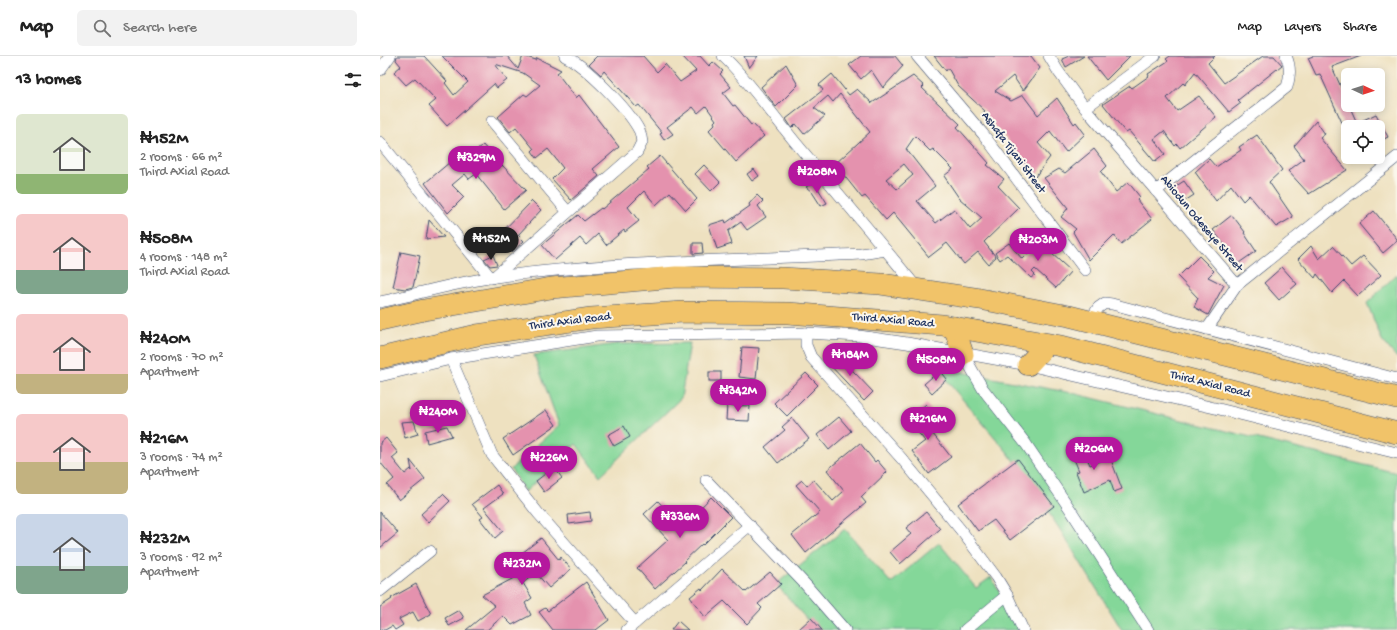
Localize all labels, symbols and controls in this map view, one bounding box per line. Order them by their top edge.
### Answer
search box [77,10,357,46]
text: Map [20,16,53,39]
icon: search [91,17,113,39]
text: Search here [123,19,197,37]
text: Map [1238,19,1262,36]
text: Layers [1284,19,1321,36]
text: Share [1343,19,1377,36]
north arrow [1341,68,1385,112]
map controls [1341,68,1385,164]
icon: filters [342,69,364,91]
text: 13 homes [16,70,81,90]
street label: Ashafa Tijani Street [978,110,1049,197]
button: locate [1341,120,1385,164]
icon: home [48,130,96,178]
text: ₦152M [140,130,188,150]
pin: ₦329M [448,146,504,180]
text: 2 rooms · 66 m² [140,150,222,165]
text: ₦329M [457,151,495,166]
pin: ₦208M [789,160,845,194]
text: Third Axial Road [140,165,229,180]
text: ₦208M [797,165,837,180]
street label: Abiodun Odeseye Street [1157,173,1246,276]
pin: ₦152M [463,227,519,261]
pin: ₦203M [1010,228,1066,262]
icon: home [48,230,96,278]
text: ₦508M [140,230,192,250]
text: ₦152M [473,232,509,247]
text: ₦203M [1019,233,1057,248]
text: 4 rooms · 148 m² [140,250,228,265]
text: Third Axial Road [140,265,229,280]
street label: Third Axial Road [527,310,613,334]
street label: Third Axial Road [850,310,935,332]
icon: home [48,330,96,378]
text: ₦240M [140,330,190,350]
pin: ₦184M [822,343,878,377]
text: ₦184M [832,348,868,363]
pin: ₦508M [908,348,964,382]
text: 2 rooms · 70 m² [140,350,223,365]
text: ₦508M [916,353,956,368]
text: Apartment [140,365,199,380]
street label: Third Axial Road [1167,368,1252,402]
pin: ₦342M [710,379,766,413]
text: ₦342M [719,384,757,399]
pin: ₦240M [410,400,466,434]
text: ₦240M [419,405,457,420]
pin: ₦216M [900,407,956,441]
text: ₦216M [910,412,946,427]
icon: home [48,430,96,478]
text: ₦216M [140,430,188,450]
pin: ₦206M [1066,437,1122,471]
text: ₦206M [1075,442,1113,457]
pin: ₦226M [521,446,577,480]
text: 3 rooms · 74 m² [140,450,223,465]
text: ₦226M [530,451,568,466]
text: Apartment [140,465,199,480]
pin: ₦336M [652,505,708,539]
text: ₦336M [661,510,699,525]
icon: home [48,530,96,578]
text: ₦232M [140,530,190,550]
text: 3 rooms · 92 m² [140,550,223,565]
pin: ₦232M [494,552,550,586]
text: ₦232M [503,557,541,572]
text: Apartment [140,565,199,580]

